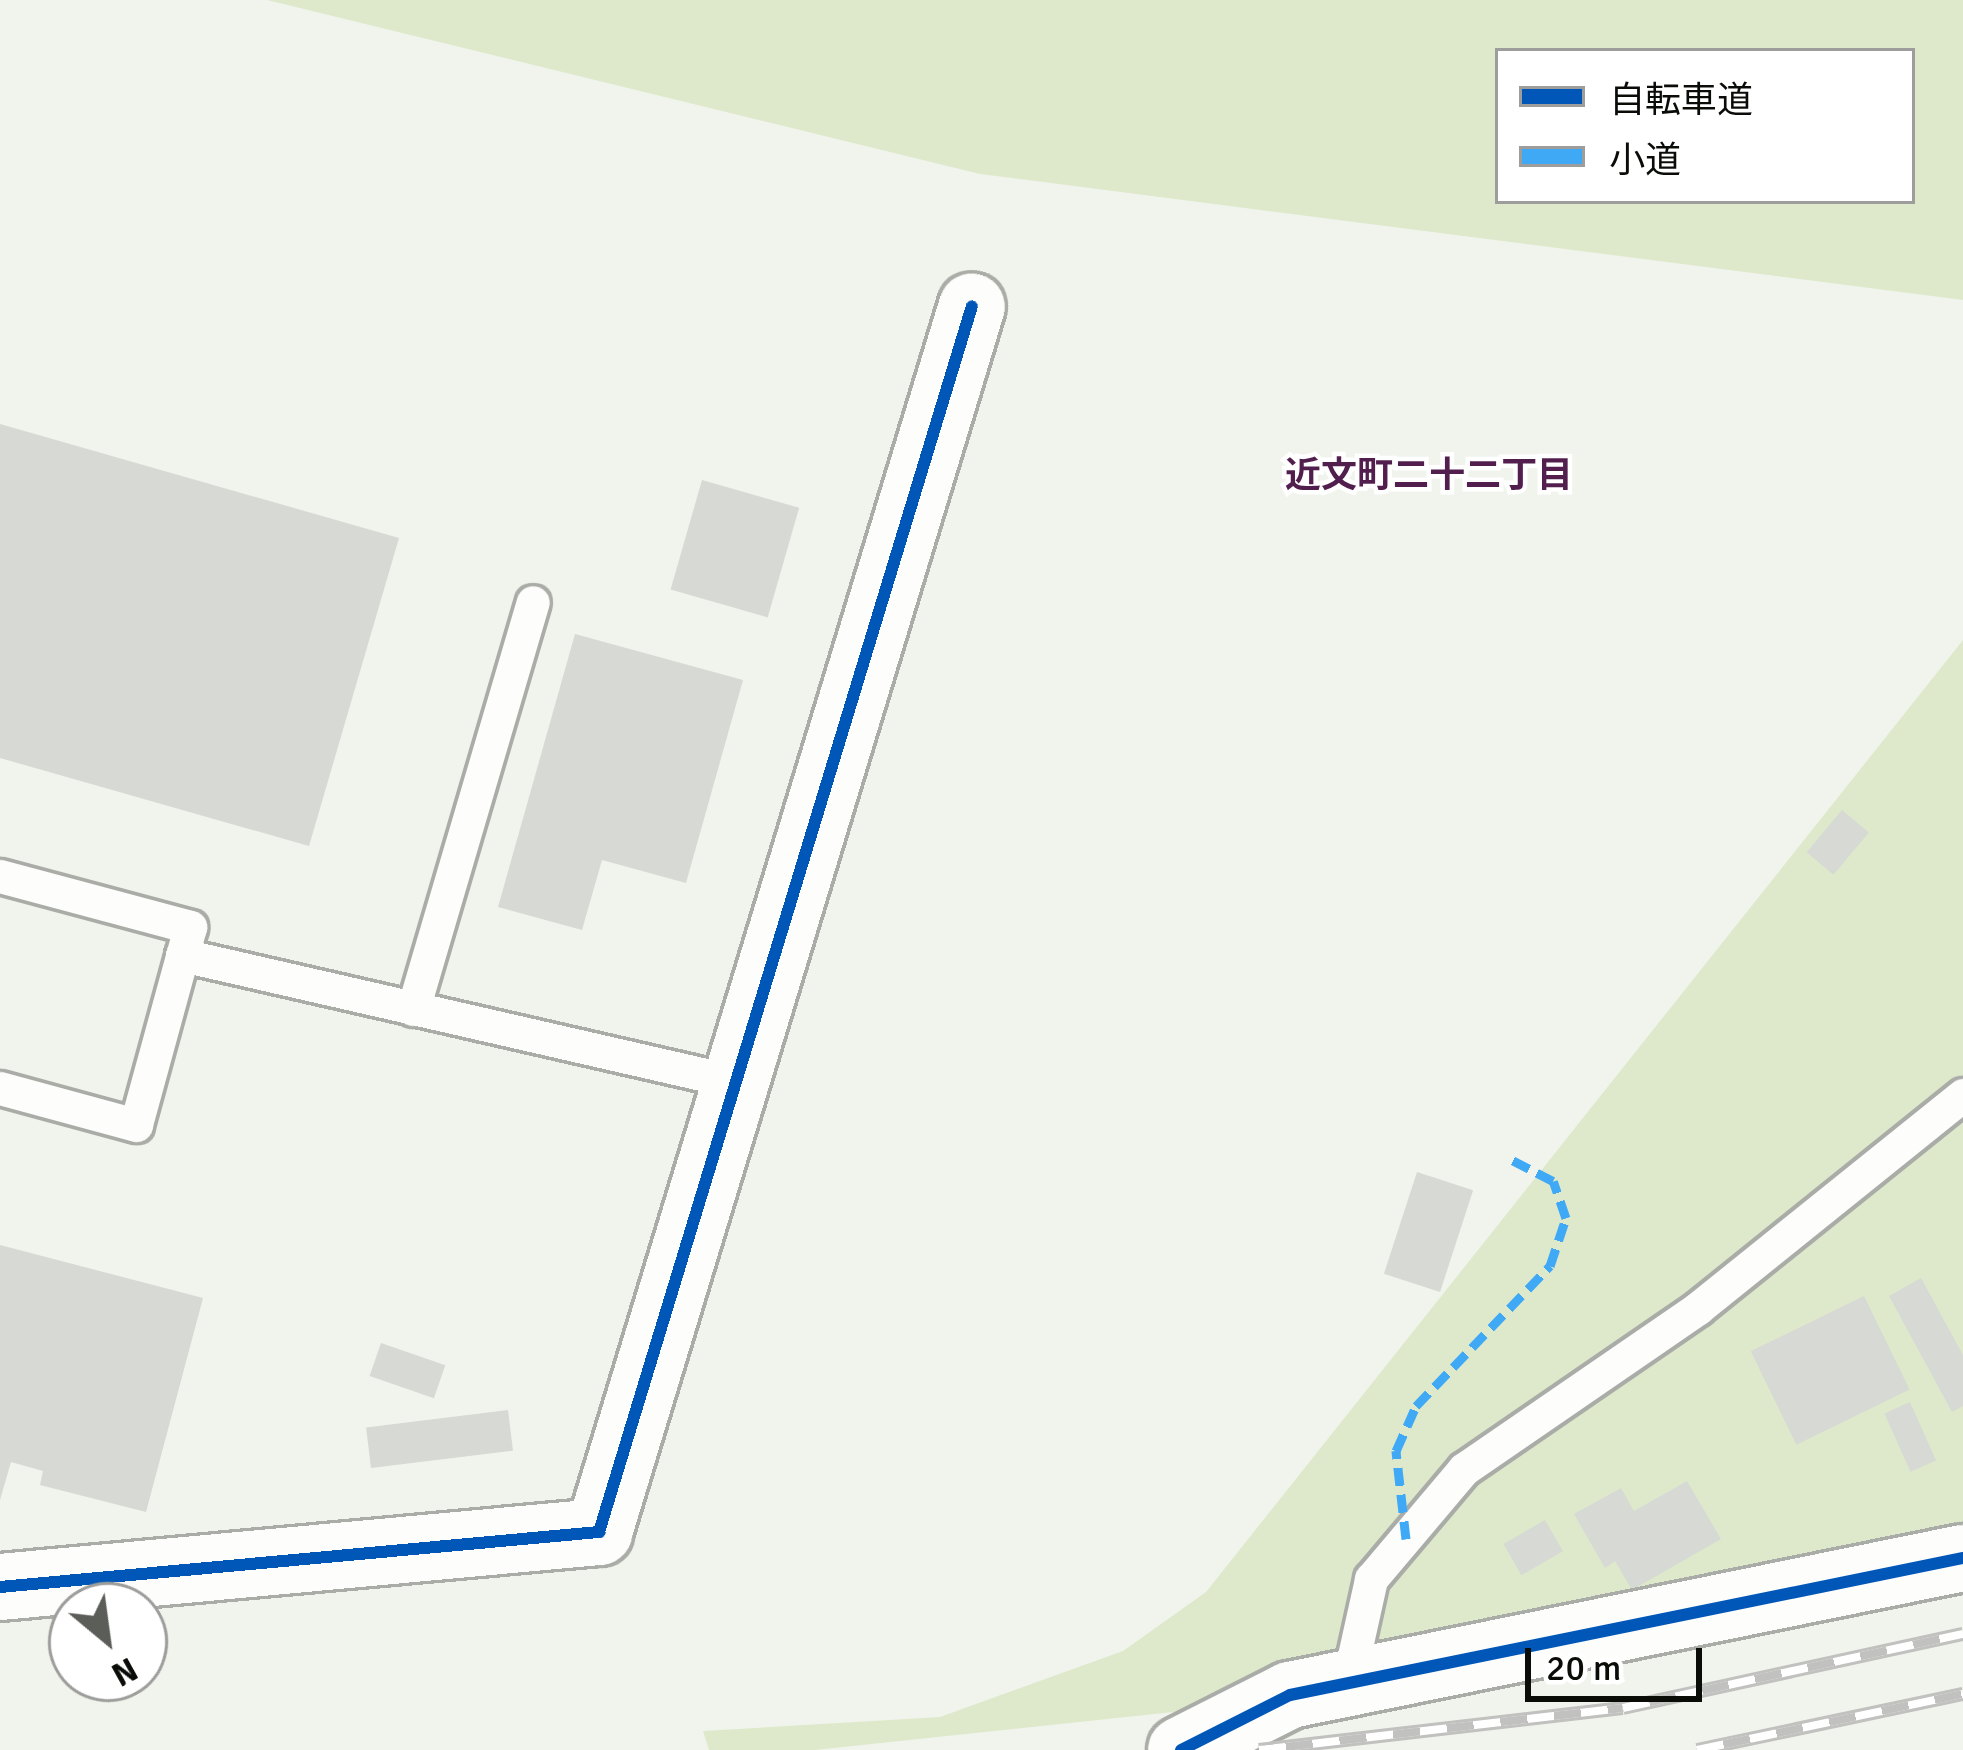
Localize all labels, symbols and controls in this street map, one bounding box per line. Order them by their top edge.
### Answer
legend [1495,48,1915,204]
text: 自転車道 [1609,78,1753,123]
text: 小道 [1609,138,1681,183]
district label: 近文町二十二丁目 [1285,454,1573,498]
north arrow [48,1582,168,1702]
scale bar [1531,1624,1708,1698]
text: 20 m [1546,1646,1622,1691]
text: N [104,1648,144,1695]

